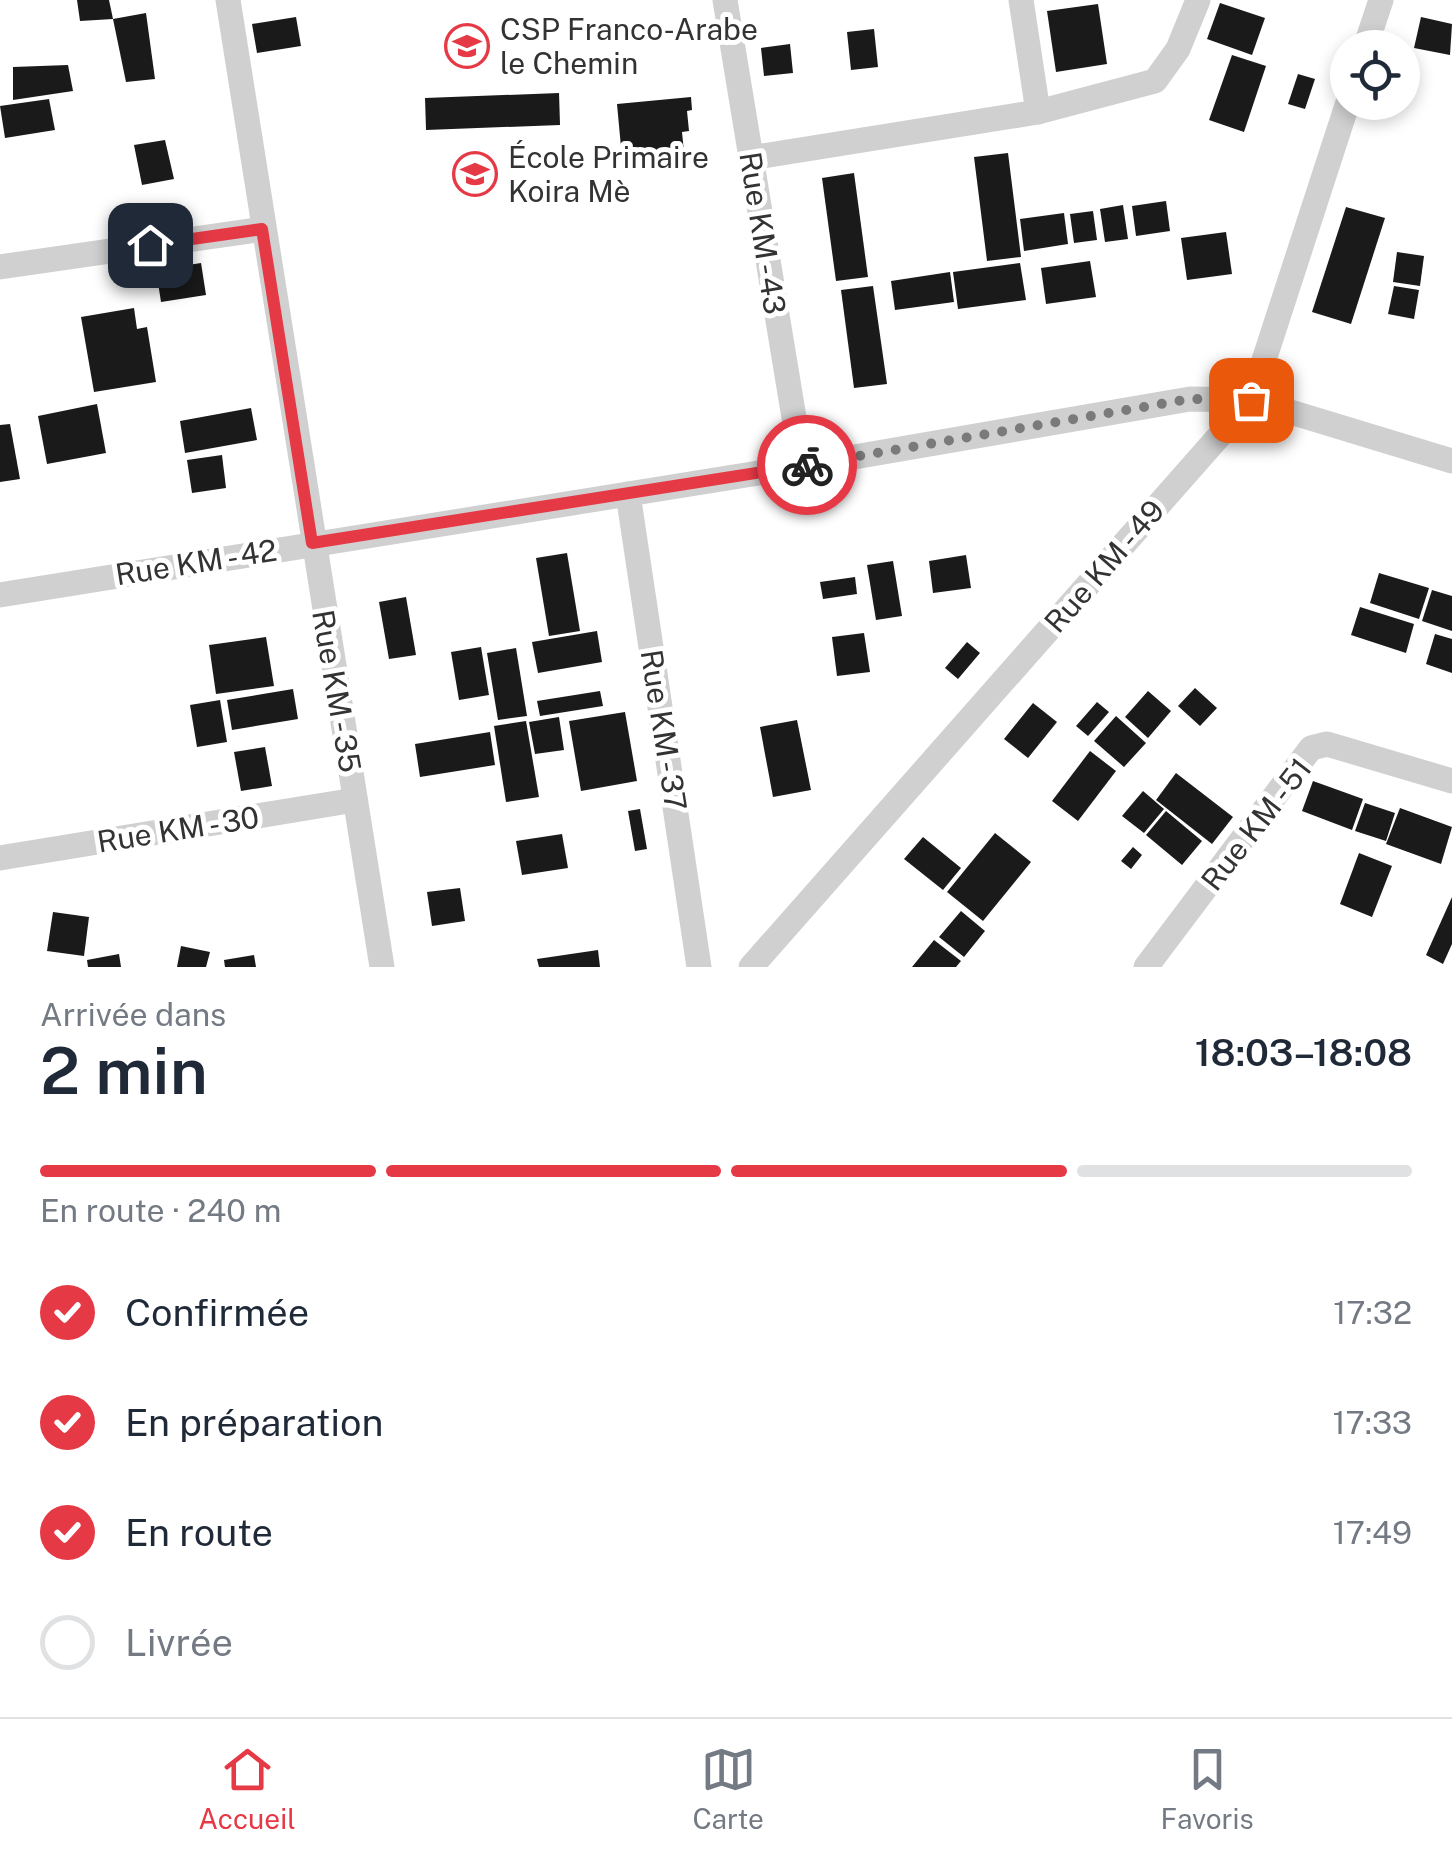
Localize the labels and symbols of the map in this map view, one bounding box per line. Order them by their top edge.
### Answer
place label: CSP Franco-Arabe le Chemin [500,11,758,81]
school or university icon: CSP Franco-Arabe le Chemin [444,23,490,69]
place label: École Primaire Koira Mè [508,139,709,209]
street label: Rue KM - 43 [732,149,794,317]
school or university icon: École Primaire Koira Mè [452,151,498,197]
pin [108,203,193,288]
pin [1209,358,1294,443]
courier [757,415,857,515]
street label: Rue KM - 49 [1037,492,1171,640]
street label: Rue KM - 42 [113,531,279,593]
street label: Rue KM - 35 [305,607,369,775]
street label: Rue KM - 37 [634,647,694,813]
street label: Rue KM - 51 [1193,751,1319,897]
street label: Rue KM - 30 [95,798,261,860]

